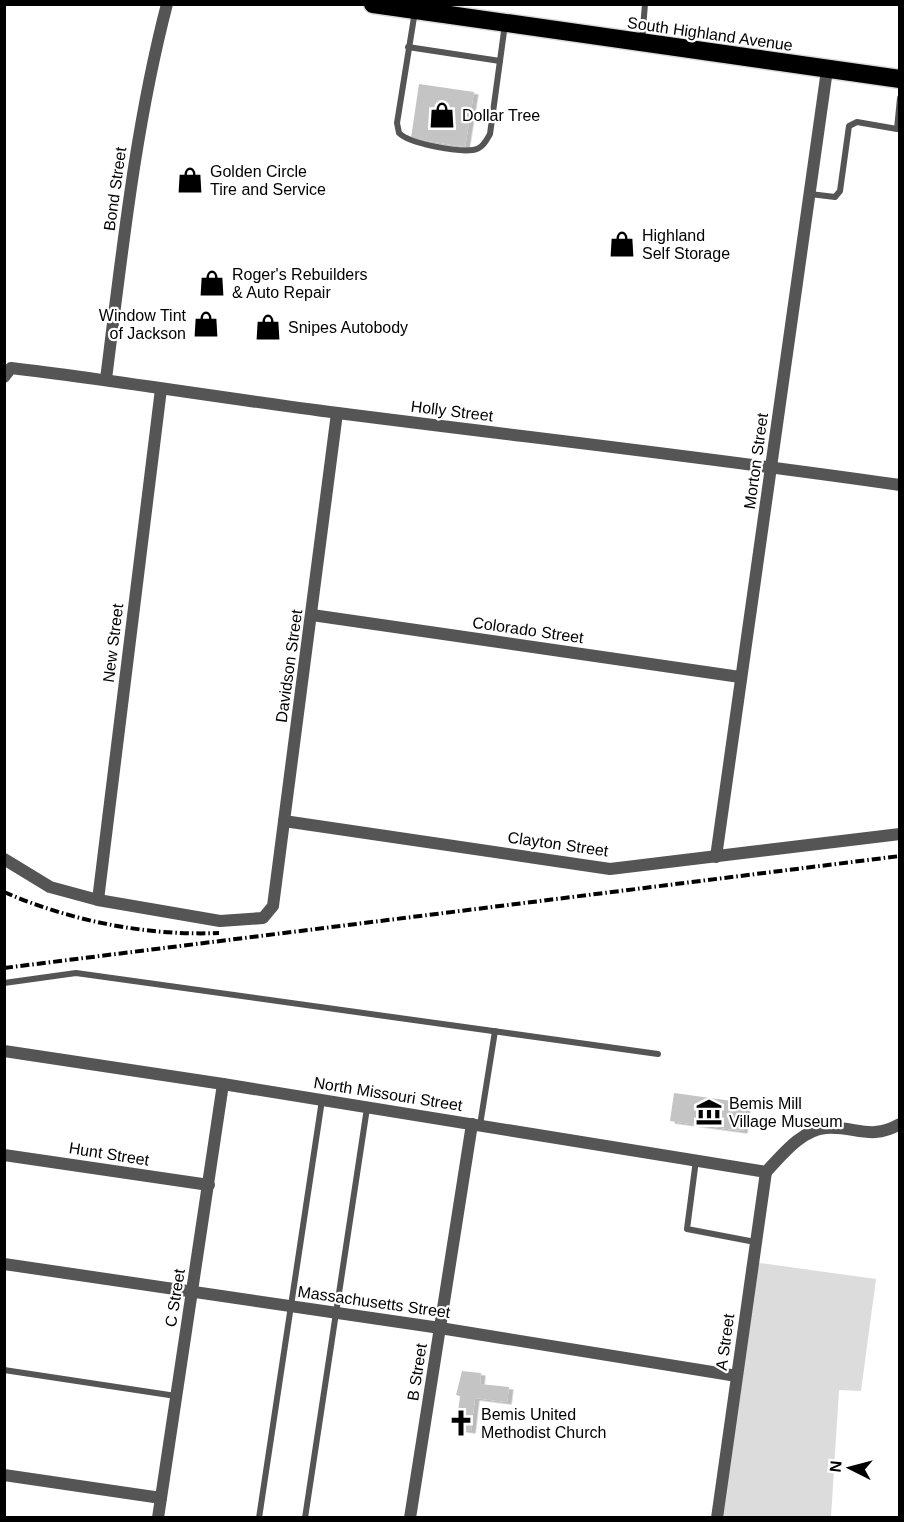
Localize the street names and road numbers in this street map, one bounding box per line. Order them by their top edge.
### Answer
street label: South Highland Avenue [626,14,794,54]
street label: Bond Street [101,145,129,232]
street label: Holly Street [410,398,495,425]
street label: Morton Street [741,411,771,510]
street label: New Street [100,602,126,683]
street label: Davidson Street [273,608,305,724]
street label: Colorado Street [471,614,585,646]
street label: Clayton Street [507,829,610,860]
street label: North Missouri Street [312,1074,464,1114]
street label: Hunt Street [68,1139,151,1169]
street label: C Street [162,1267,188,1328]
street label: Massachusetts Street [297,1283,452,1321]
street label: A Street [713,1312,737,1371]
street label: B Street [404,1342,430,1402]

